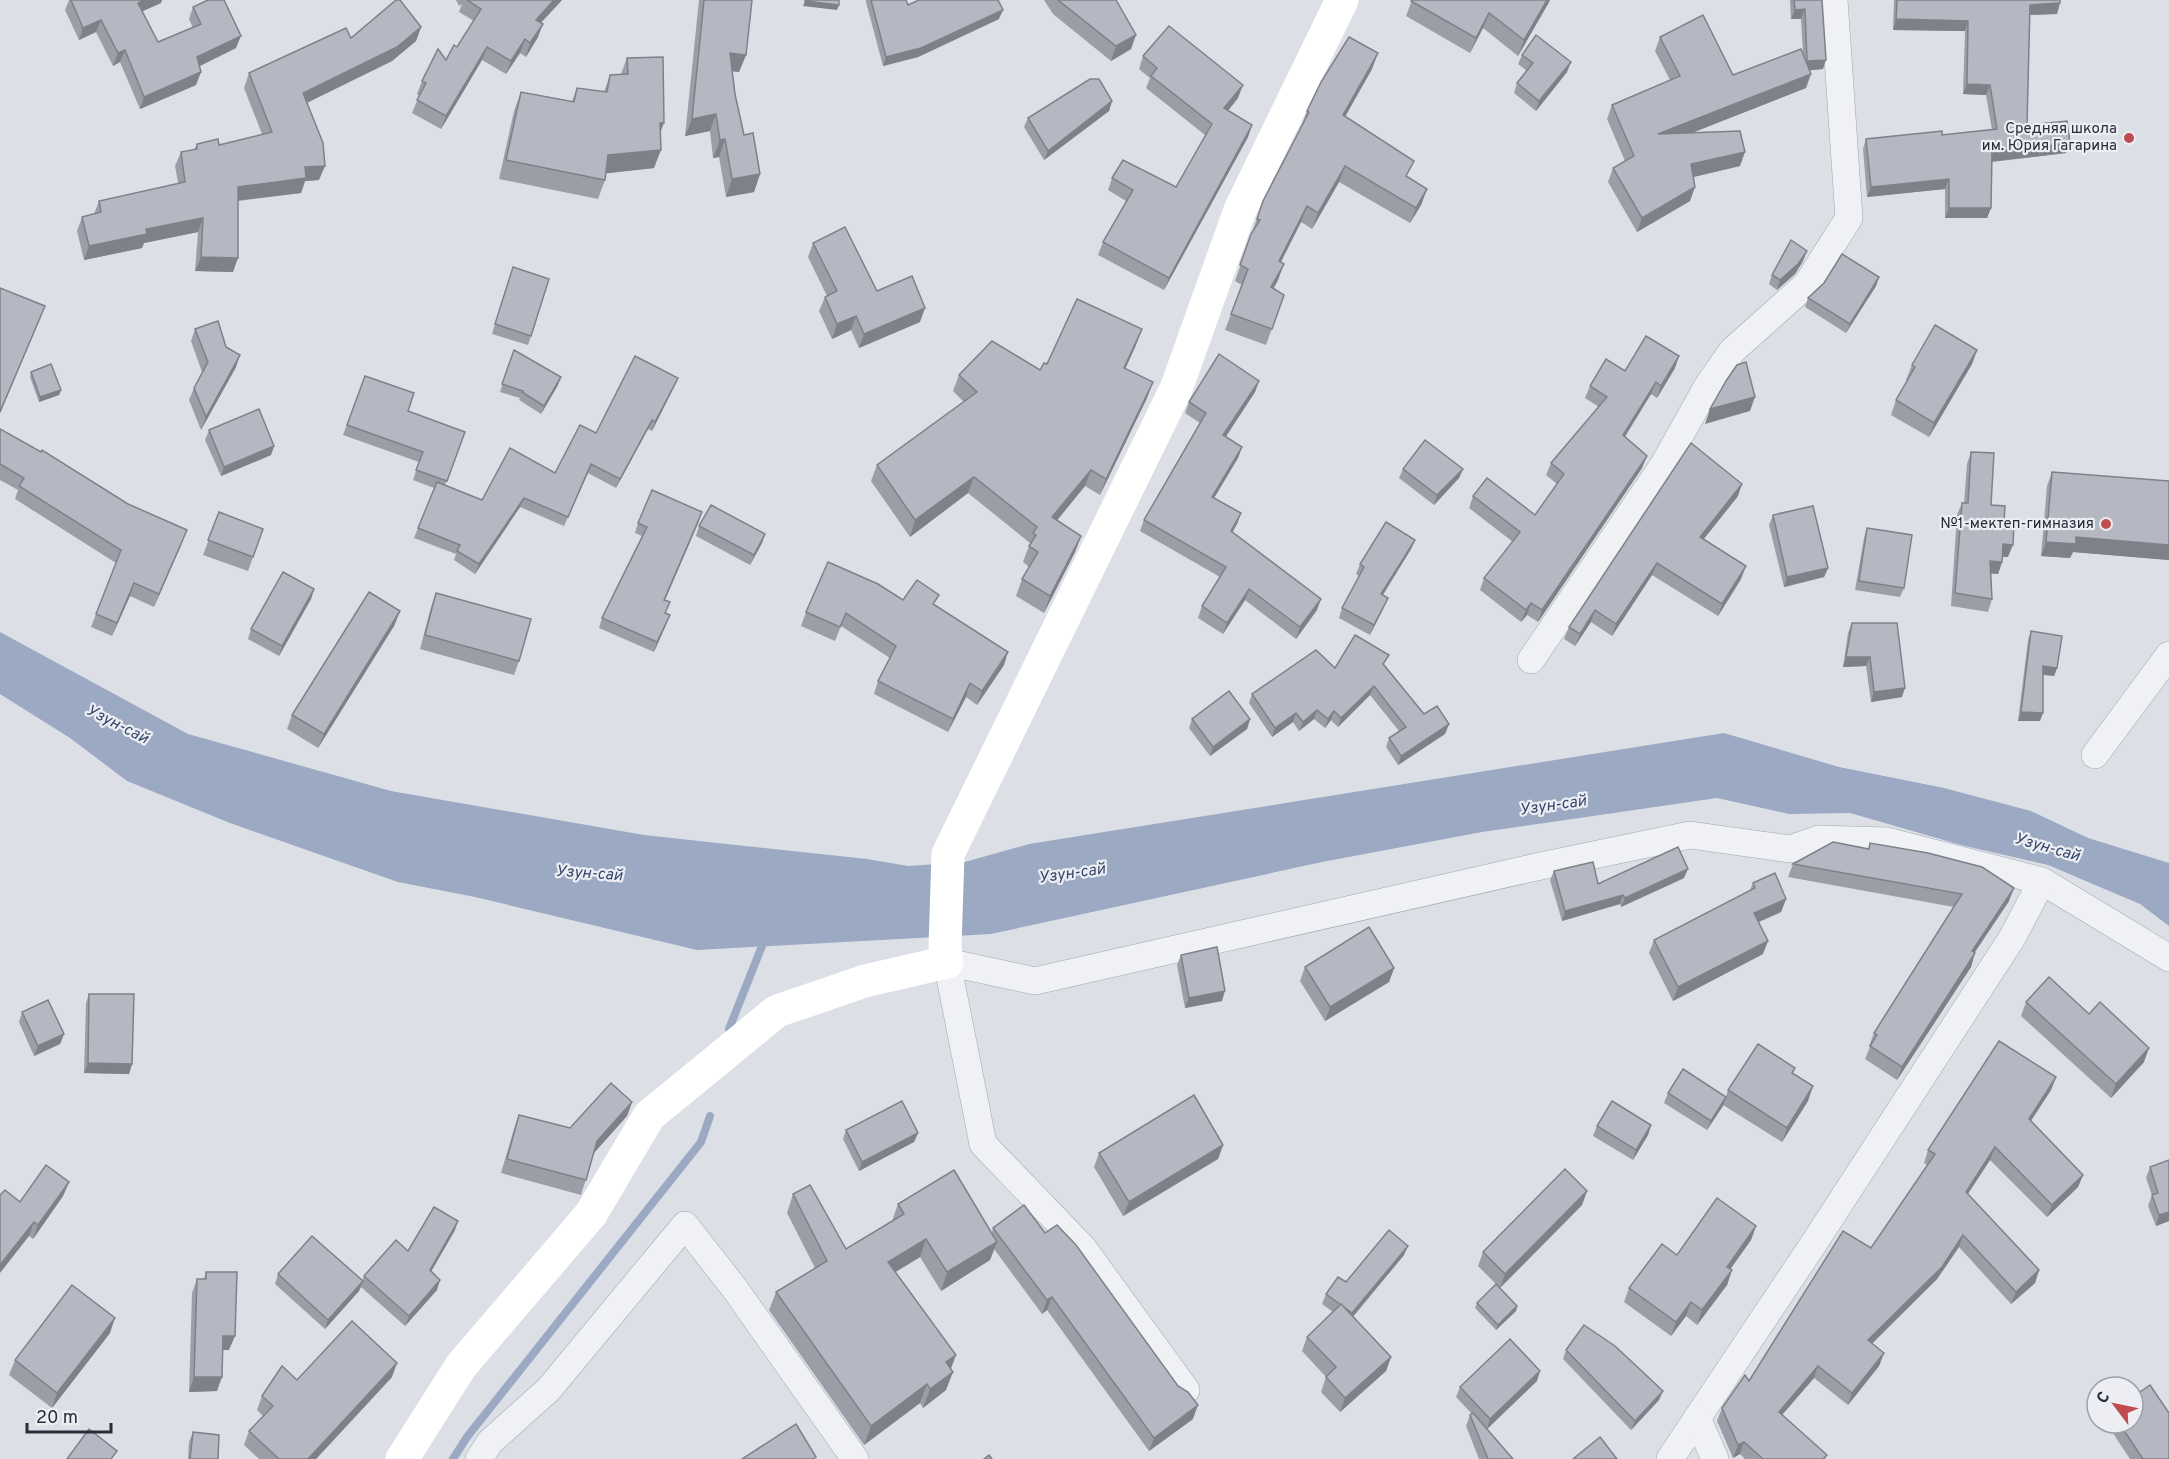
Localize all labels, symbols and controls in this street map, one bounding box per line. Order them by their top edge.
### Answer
place label: Средняя школа им. Юрия Гагарина [1982,120,2117,156]
marker: Средняя школа им. Юрия Гагарина [2122,131,2136,145]
place label: №1-мектеп-гимназия [1940,515,2094,534]
marker: №1-мектеп-гимназия [2099,517,2113,531]
water label: Узун-сай [83,701,152,750]
water label: Узун-сай [1518,791,1588,821]
water label: Узун-сай [2012,829,2083,867]
water label: Узун-сай [1037,859,1107,889]
water label: Узун-сай [555,862,624,886]
north arrow [2085,1375,2145,1435]
text: С [2093,1388,2115,1408]
scale bar [27,1396,111,1434]
text: 20 m [36,1407,78,1430]

